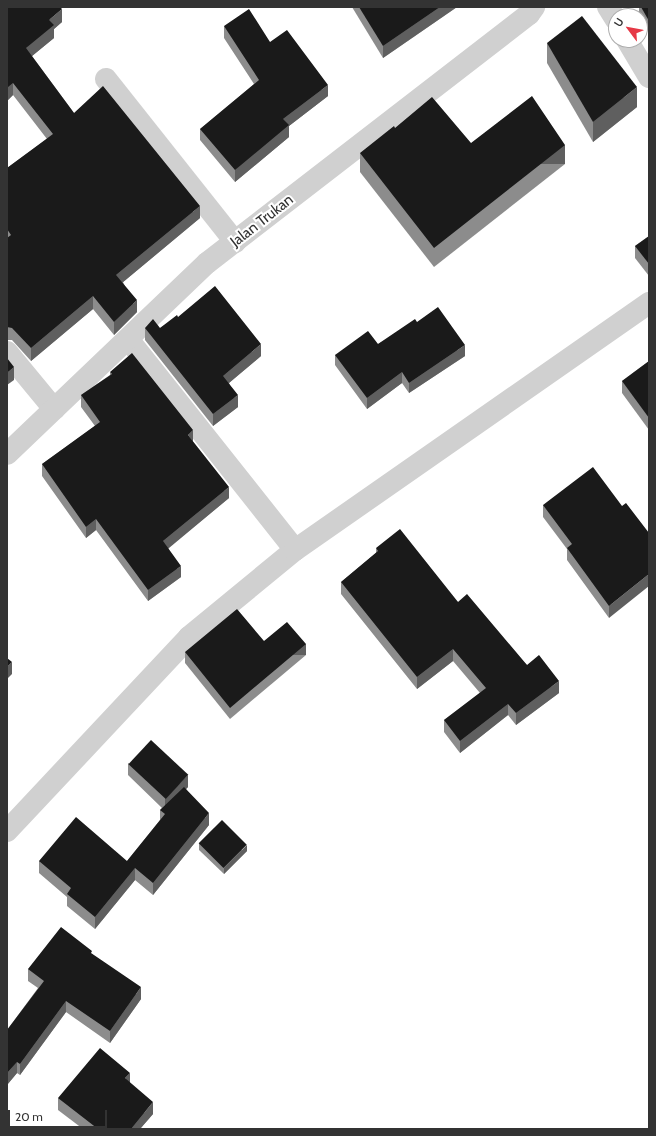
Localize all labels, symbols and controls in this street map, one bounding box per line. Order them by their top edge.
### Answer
north arrow [608,8,648,48]
text: U [611,15,627,29]
street label: Jalan Trukan [227,191,297,251]
scale bar [10,1102,109,1128]
text: 20 m [15,1109,43,1124]

